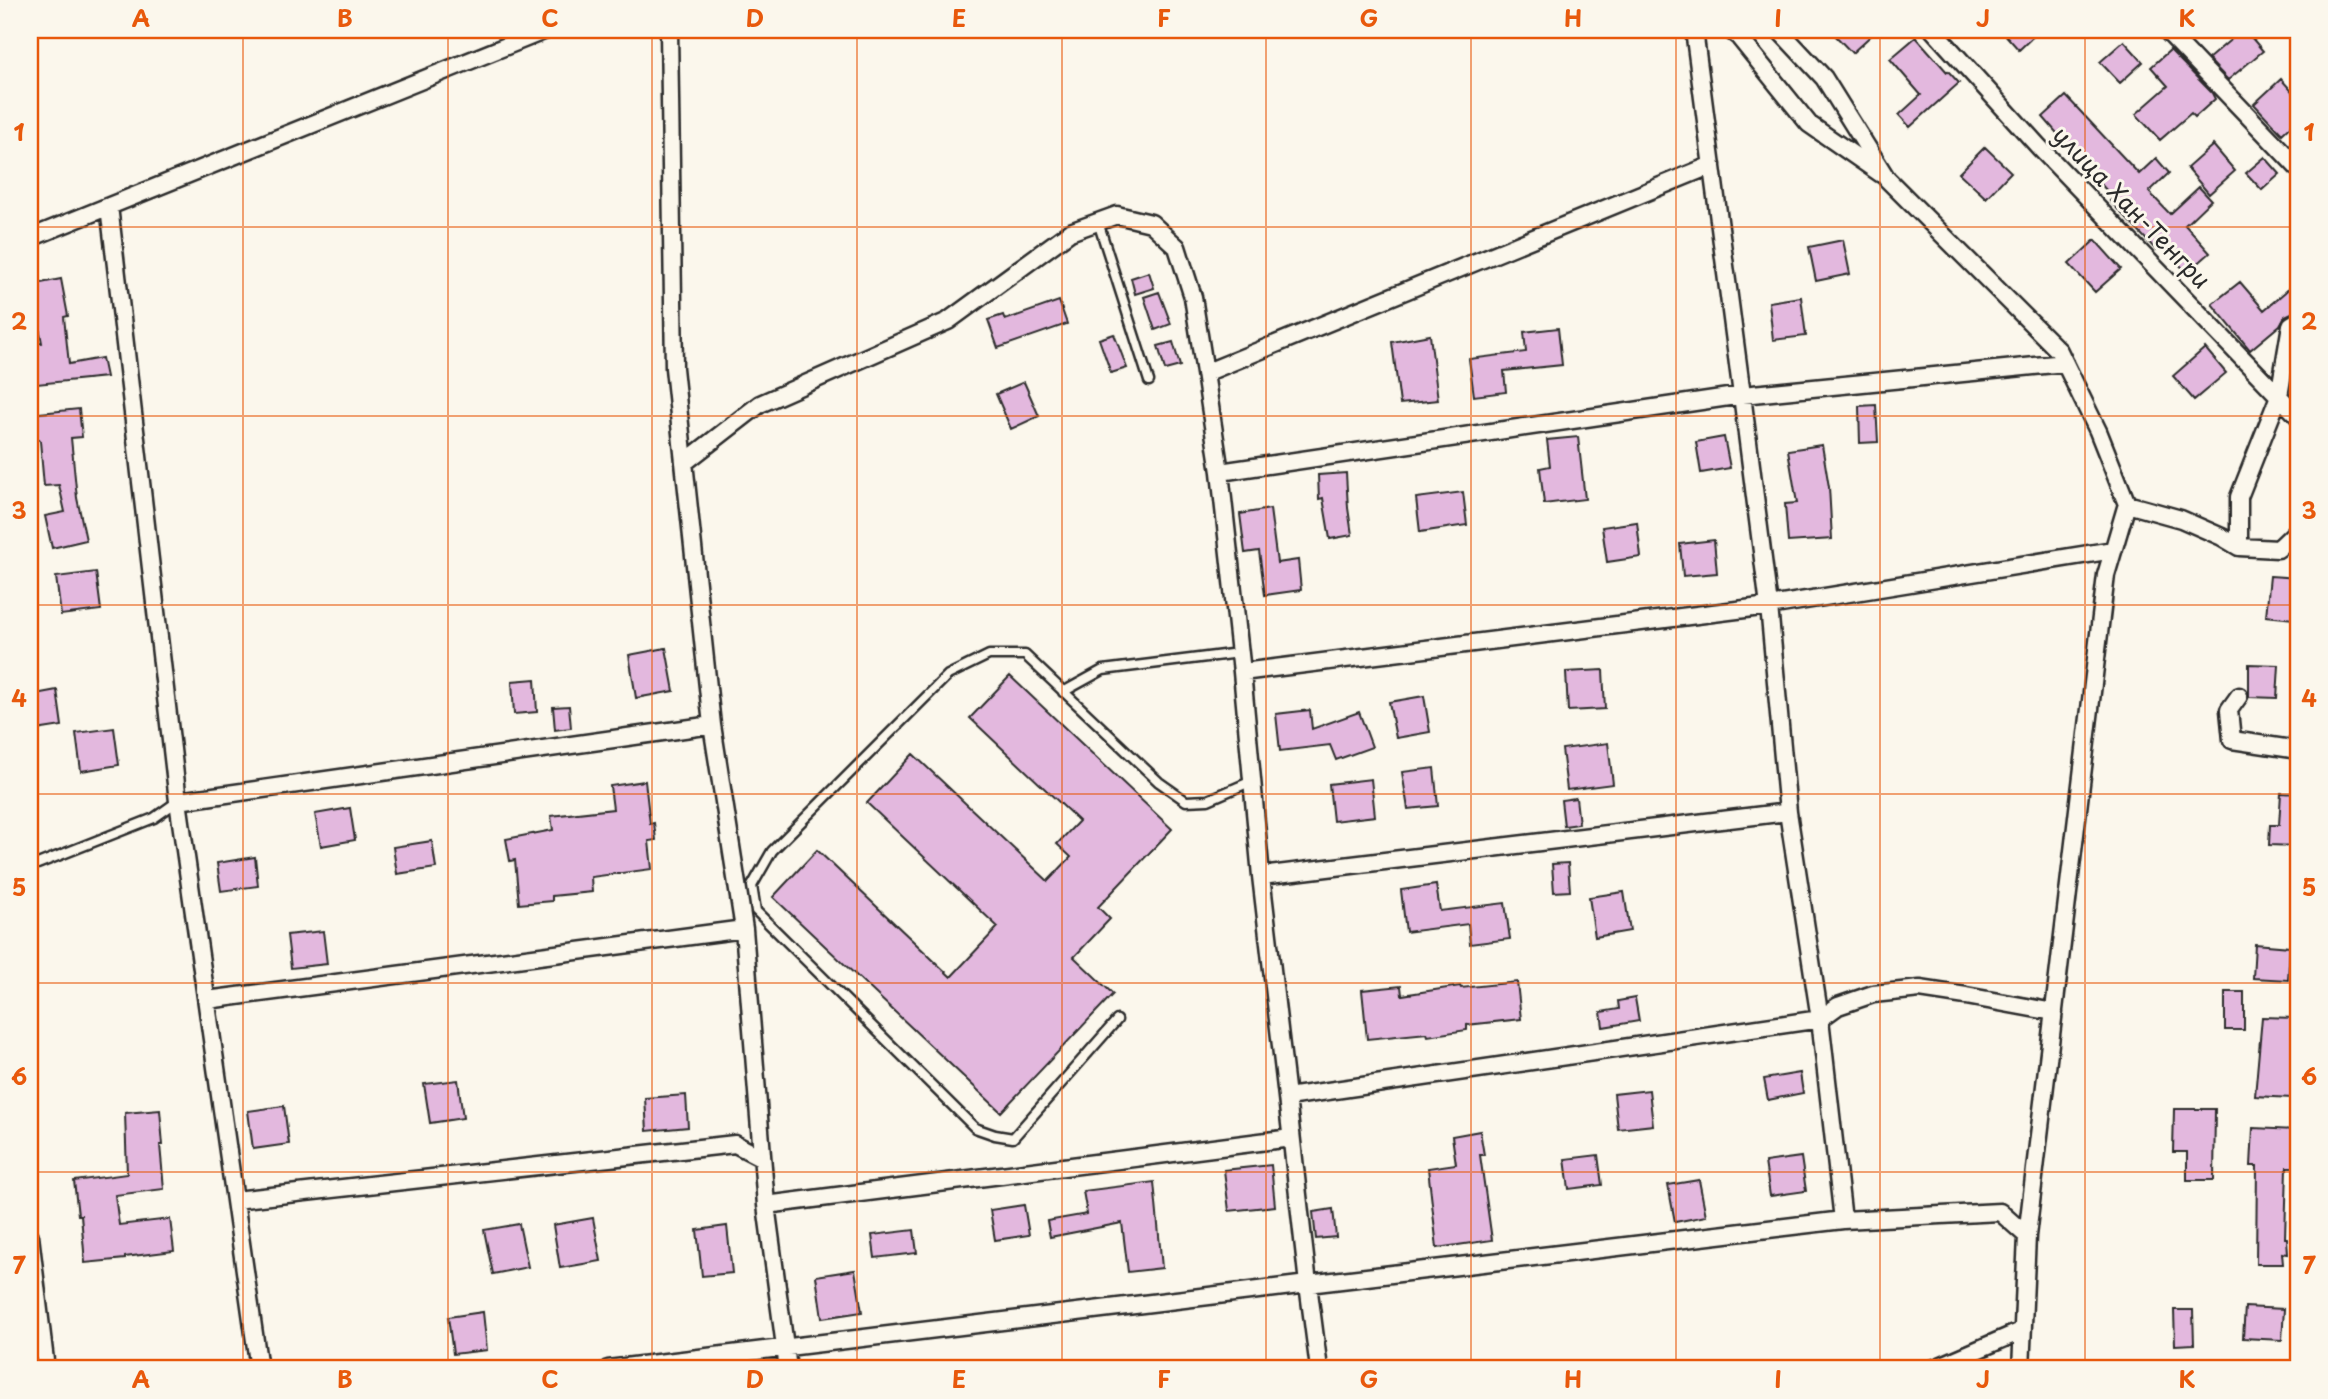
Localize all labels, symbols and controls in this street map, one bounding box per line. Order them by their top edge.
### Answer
text: A [132,0,150,35]
text: B [337,0,353,35]
text: C [541,0,559,35]
text: D [746,0,764,35]
text: E [952,0,966,35]
text: F [1157,0,1171,35]
text: G [1360,0,1378,35]
text: H [1564,0,1582,35]
text: I [1774,0,1782,35]
text: J [1976,0,1990,35]
text: K [2179,0,2196,35]
text: 1 [14,114,25,149]
text: 1 [2304,114,2315,149]
street label: улица Хан-Тенгри [2045,117,2220,296]
text: 2 [11,303,27,338]
text: 2 [2301,303,2317,338]
text: 3 [11,492,27,527]
text: 3 [2301,492,2317,527]
text: 4 [11,680,27,715]
text: 4 [2301,680,2317,715]
text: 5 [12,869,26,904]
text: 5 [2302,869,2316,904]
text: 6 [11,1058,27,1093]
text: 6 [2301,1058,2317,1093]
text: 7 [12,1247,26,1282]
text: 7 [2302,1247,2316,1282]
text: A [132,1361,150,1396]
text: B [337,1361,353,1396]
text: C [541,1361,559,1396]
text: D [746,1361,764,1396]
text: E [952,1361,966,1396]
text: F [1157,1361,1171,1396]
text: G [1360,1361,1378,1396]
text: H [1564,1361,1582,1396]
text: I [1774,1361,1782,1396]
text: J [1976,1361,1990,1396]
text: K [2179,1361,2196,1396]

